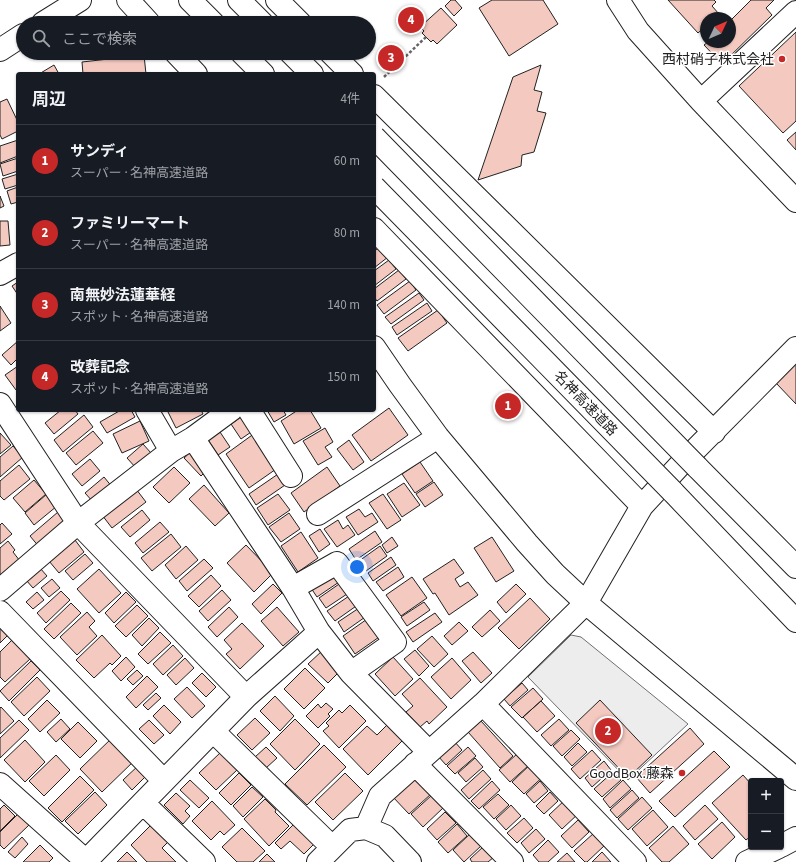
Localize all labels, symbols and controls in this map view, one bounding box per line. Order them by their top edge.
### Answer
pin: 4 [398,5,424,35]
north arrow [700,12,736,48]
search box [16,16,376,60]
icon: search [30,27,52,49]
text: ここで検索 [62,29,137,50]
pin: 3 [378,43,404,73]
place label: 西村硝子株式会社 [662,50,774,70]
marker: 西村硝子株式会社 [777,54,787,64]
text: 周辺 [32,88,66,112]
text: 4件 [341,90,360,108]
text: サンディ [70,141,129,162]
text: 1 [42,152,48,170]
text: 60 m [334,152,360,170]
text: スーパー · 名神高速道路 [70,164,208,182]
text: ファミリーマート [70,213,190,234]
text: 2 [42,224,48,242]
text: 80 m [334,224,360,242]
text: スーパー · 名神高速道路 [70,236,208,254]
text: 南無妙法蓮華経 [70,285,175,306]
text: 3 [42,296,48,314]
text: 140 m [327,296,360,314]
text: スポット · 名神高速道路 [70,308,208,326]
text: 改葬記念 [70,357,130,378]
street label: 名神高速道路 [549,367,622,441]
text: 4 [42,368,48,386]
text: 150 m [327,368,360,386]
text: スポット · 名神高速道路 [70,380,208,398]
pin: 1 [495,391,521,421]
your location [347,557,367,577]
pin: 2 [595,716,621,746]
place label: GoodBox.藤森 [589,764,674,784]
marker: GoodBox.藤森 [677,768,687,778]
map controls [748,778,784,850]
button: + [748,778,784,814]
button: − [748,814,784,850]

